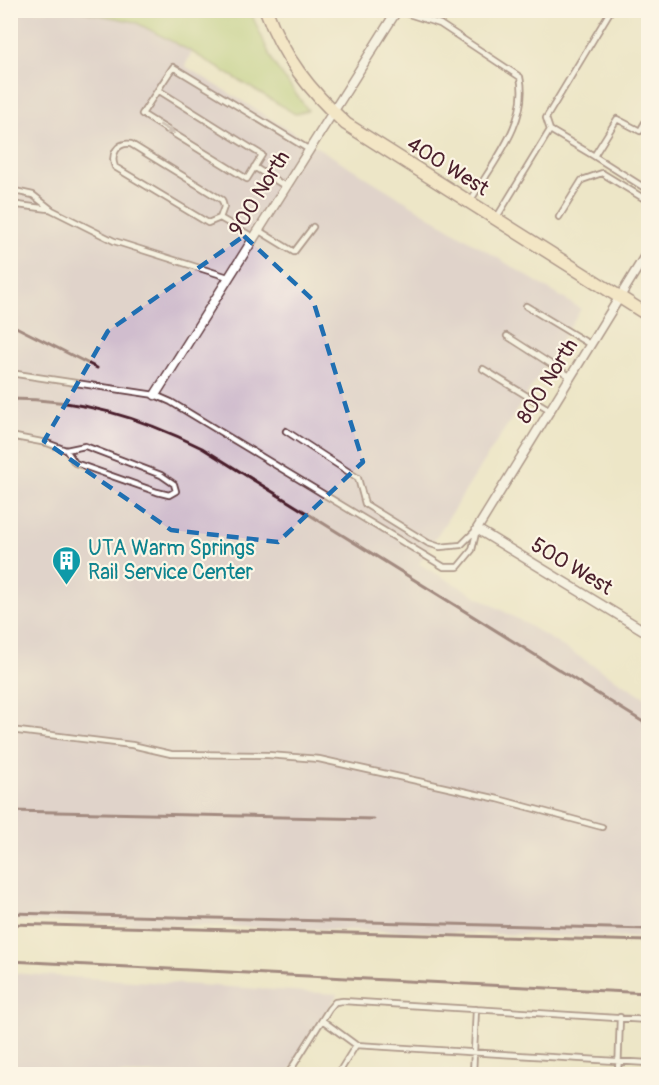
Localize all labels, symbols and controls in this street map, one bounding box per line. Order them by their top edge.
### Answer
one-way arrow [159,124,175,135]
street label: 400 West [402,131,494,202]
street label: 900 North [223,146,296,241]
street label: 800 North [511,334,584,429]
street label: 500 West [526,531,618,602]
place label: UTA Warm Springs Rail Service Center [88,535,255,586]
building icon: UTA Warm Springs Rail Service Center [51,544,83,586]

